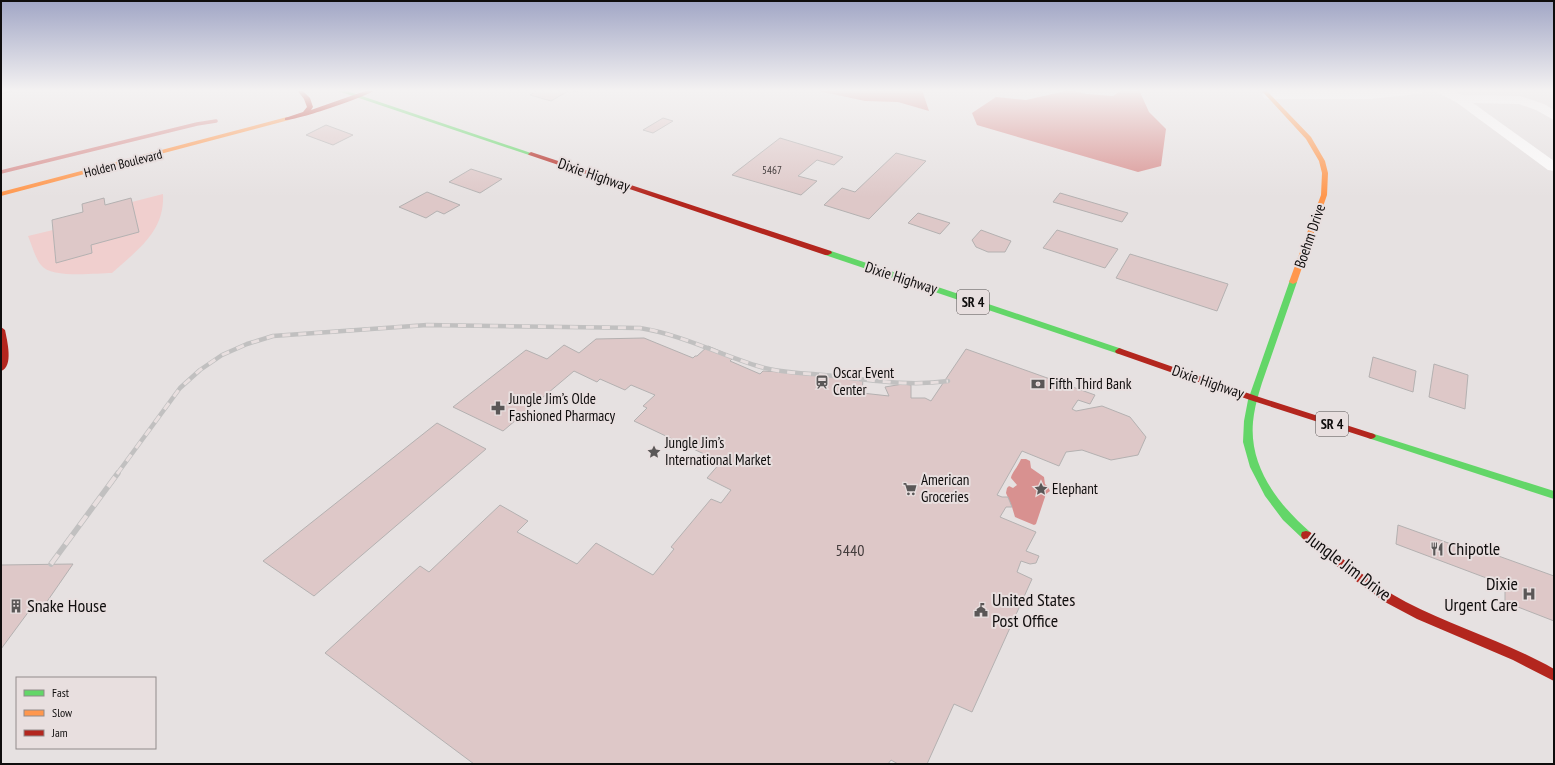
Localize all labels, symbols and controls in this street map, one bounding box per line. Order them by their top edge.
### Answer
street label: Holden Boulevard [82,146,164,181]
street label: Dixie Highway [556,153,633,196]
house number: 5467 [762,163,782,177]
street label: Boehm Drive [1290,201,1329,270]
street label: Dixie Highway [863,257,940,298]
road number: SR 4 [957,290,989,314]
street label: Dixie Highway [1170,360,1247,403]
place label: Oscar Event Center [833,363,894,399]
station icon: Oscar Event Center [814,374,830,390]
place label: Fifth Third Bank [1049,374,1132,393]
bank icon: Fifth Third Bank [1030,376,1046,392]
place label: Jungle Jim’s Olde Fashioned Pharmacy [508,389,615,425]
pharmacy icon: Jungle Jim’s Olde Fashioned Pharmacy [490,400,506,416]
road number: SR 4 [1316,412,1348,436]
place label: Jungle Jim’s International Market [664,433,771,469]
place icon: Jungle Jim’s International Market [646,444,662,460]
place label: American Groceries [921,470,969,506]
place label: Elephant [1052,479,1098,498]
supermarket icon: American Groceries [902,481,918,497]
place icon: Elephant [1033,481,1049,497]
street label: Jungle Jim Drive [1302,527,1396,606]
place label: Chipotle [1448,537,1500,560]
house number: 5440 [836,540,864,560]
restaurant icon: Chipotle [1429,541,1445,557]
place label: Dixie Urgent Care [1444,572,1518,616]
hospital icon: Dixie Urgent Care [1521,586,1537,602]
place label: United States Post Office [992,588,1075,632]
place label: Snake House [27,594,107,617]
building icon: Snake House [8,598,24,614]
public building icon: United States Post Office [973,602,989,618]
legend [16,677,156,749]
text: Fast [52,685,70,700]
text: Slow [52,705,73,720]
text: Jam [51,725,68,740]

